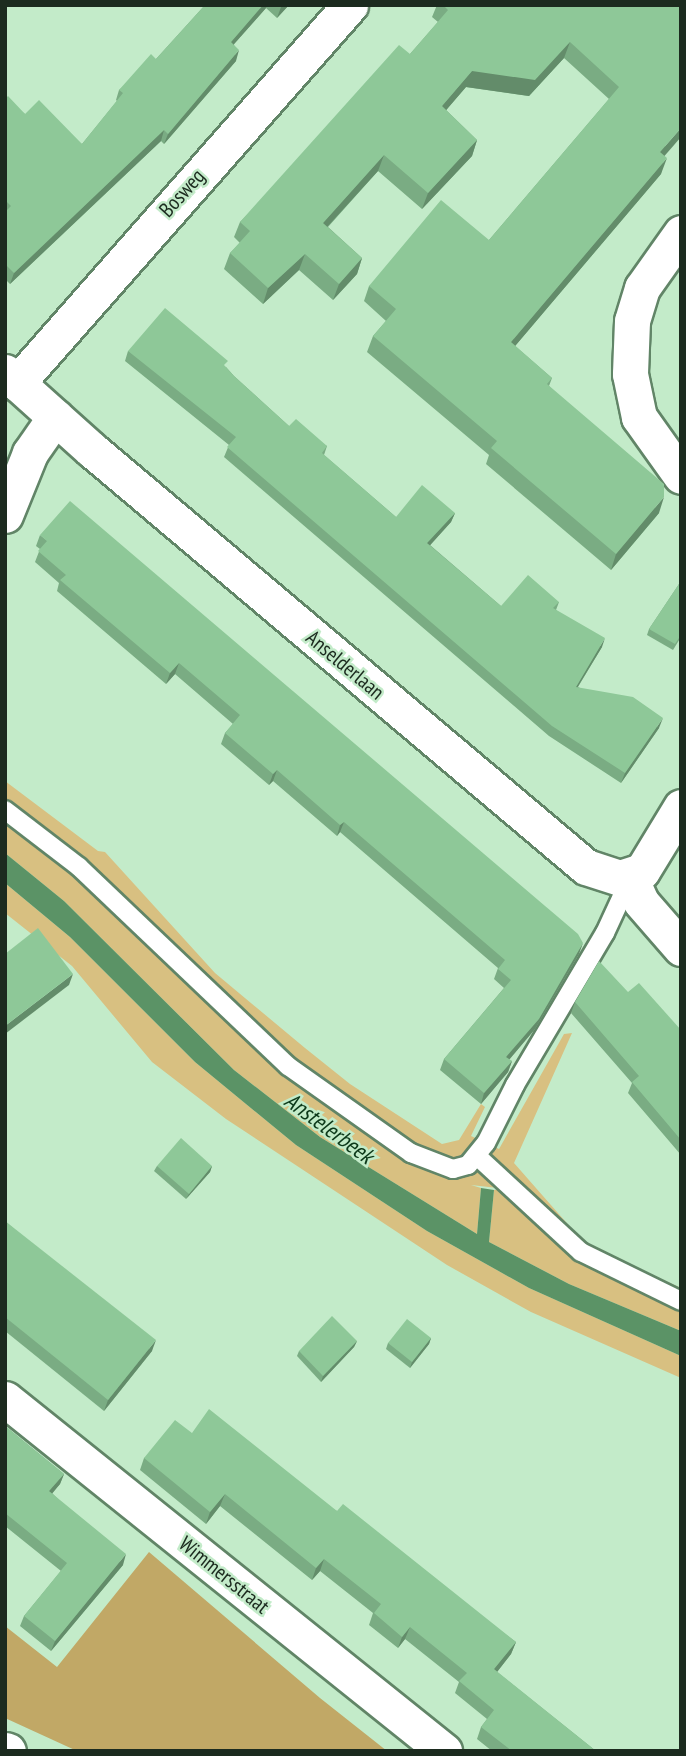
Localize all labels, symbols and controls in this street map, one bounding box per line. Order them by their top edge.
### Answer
street label: Bosweg [154,164,210,222]
street label: Anselderlaan [301,625,389,705]
water label: Anstelerbeek [279,1086,379,1170]
street label: Wimmersstraat [174,1531,274,1619]

